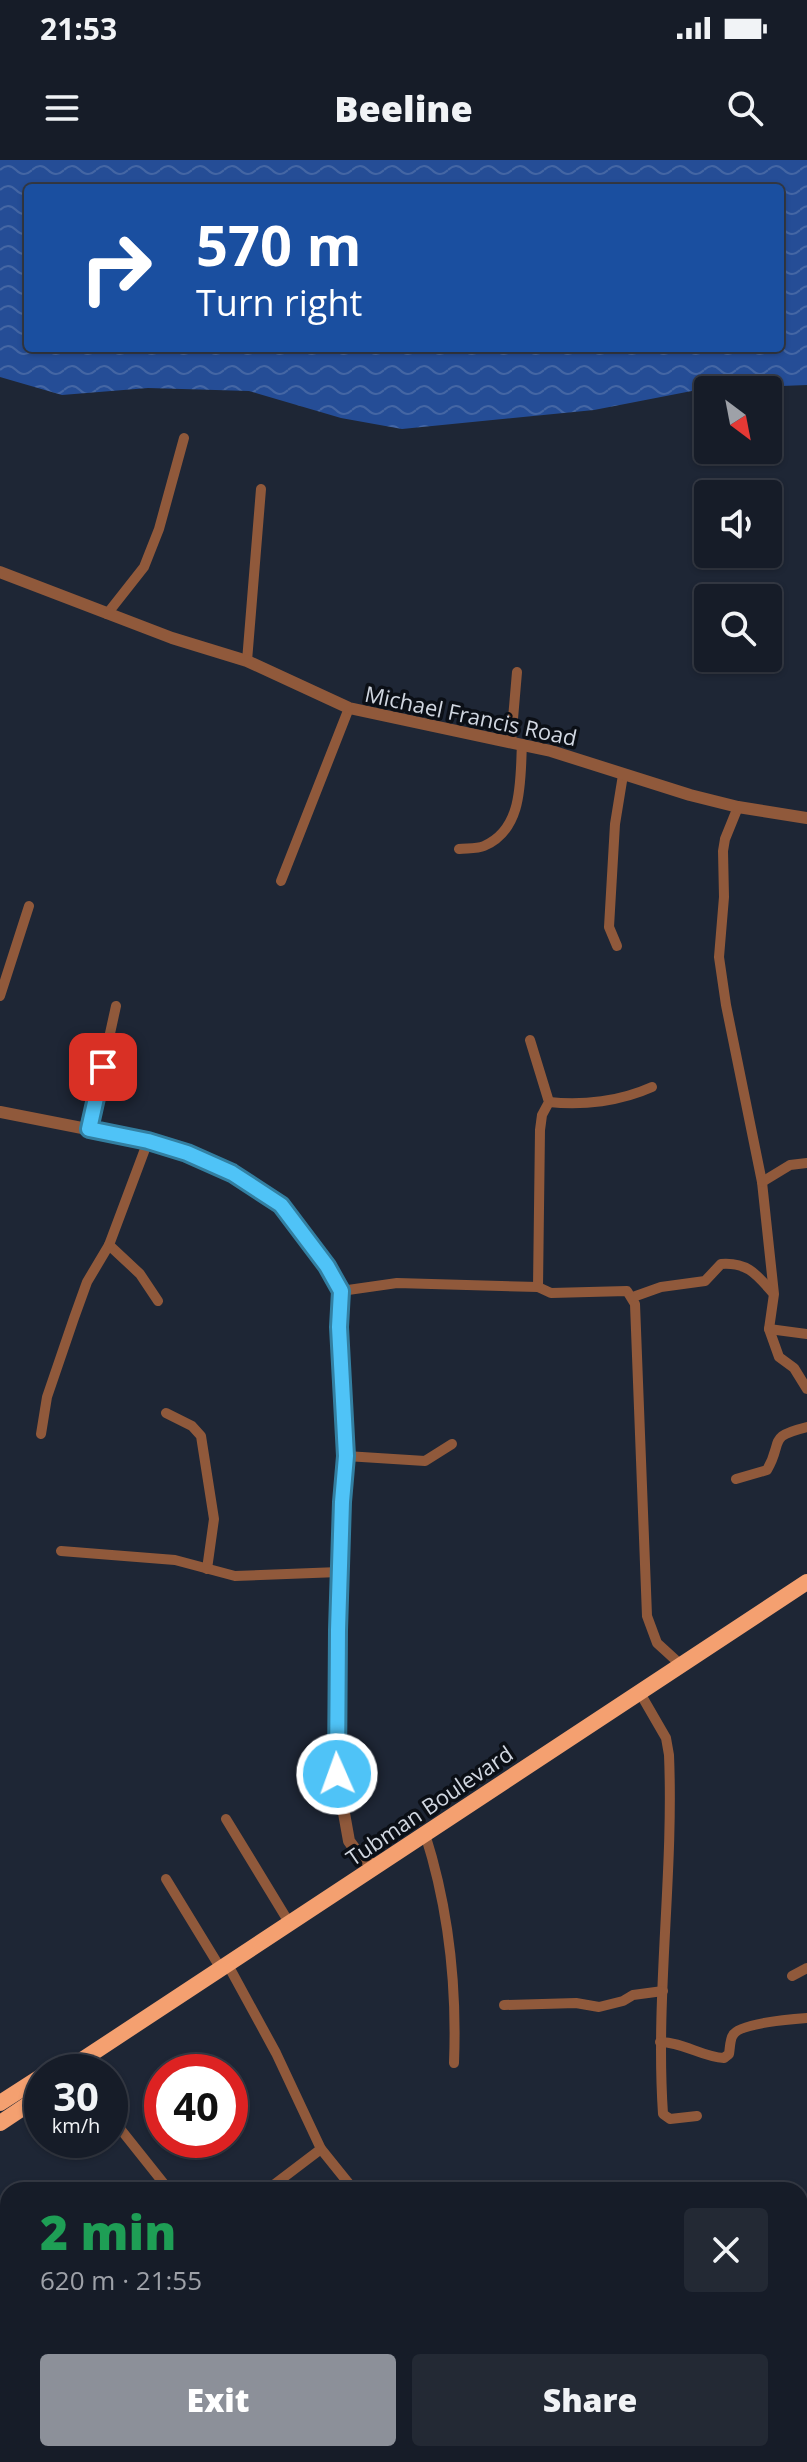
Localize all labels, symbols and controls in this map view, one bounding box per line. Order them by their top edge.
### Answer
text: 21:53 [40,8,117,49]
text: Beeline [334,84,473,133]
icon: menu [40,86,84,130]
icon: search [723,86,767,130]
text: 570 m [196,206,362,282]
icon: right [64,216,168,320]
text: Turn right [196,278,362,327]
north arrow [694,376,782,464]
map controls [694,376,782,672]
button: sound [694,480,782,568]
button: search [694,584,782,672]
street label: Michael Francis Road [362,678,580,752]
pin [69,1033,137,1101]
icon: arrive [81,1045,125,1089]
position arrow [295,1732,379,1816]
street label: Tubman Boulevard [340,1738,518,1872]
speed limit sign: 40 [144,2054,248,2158]
text: 30 [53,2068,99,2123]
text: km/h [52,2112,100,2139]
text: 2 min [40,2199,176,2264]
button: close [684,2208,768,2292]
text: 620 m · 21:55 [40,2262,202,2298]
button: Exit [40,2354,396,2446]
button: Share [412,2354,768,2446]

